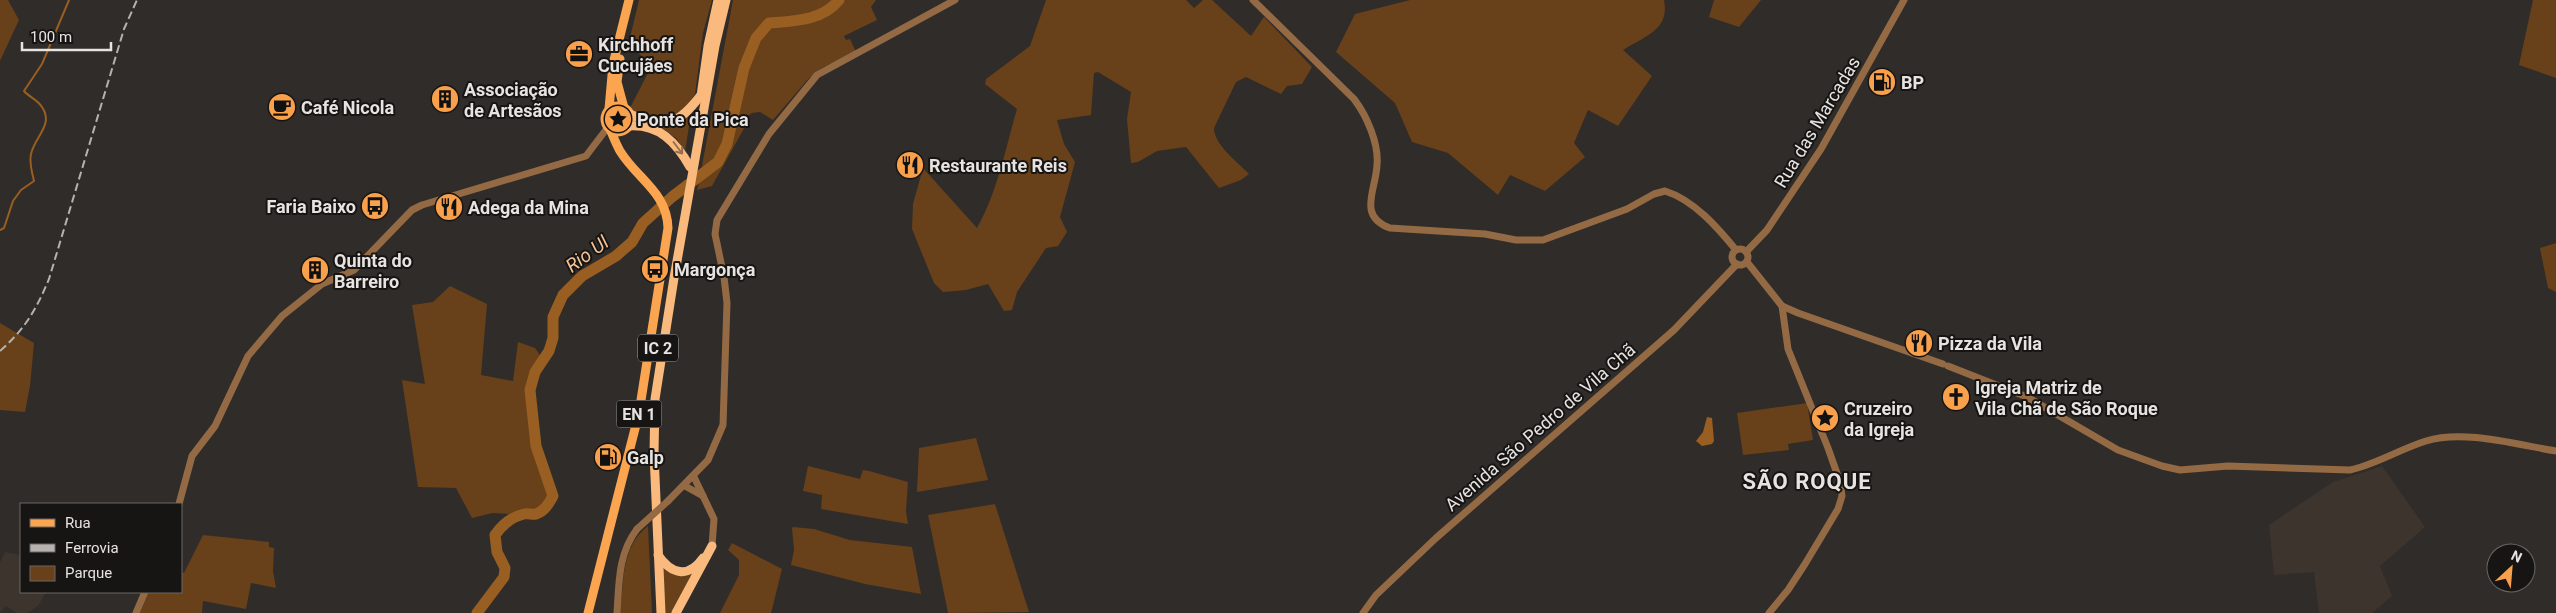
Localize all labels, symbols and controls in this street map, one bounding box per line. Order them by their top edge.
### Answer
scale bar [22,20,111,52]
text: 100 m [30,28,72,46]
place label: Kirchhoff Cucujães [598,34,674,76]
office icon: Kirchhoff Cucujães [564,39,594,69]
street label: Rua das Marcadas [1770,53,1864,191]
fuel station icon: BP [1867,67,1897,97]
place label: BP [1901,72,1924,93]
place label: Associação de Artesãos [464,79,562,121]
building icon: Associação de Artesãos [430,84,460,114]
cafe icon: Café Nicola [267,92,297,122]
place label: Café Nicola [301,97,395,118]
place icon: Ponte da Pica [603,104,633,134]
place label: Ponte da Pica [637,109,749,130]
one-way arrow [673,141,683,155]
restaurant icon: Restaurante Reis [895,150,925,180]
place label: Restaurante Reis [929,155,1067,176]
bus stop icon: Faria Baixo [360,191,390,221]
restaurant icon: Adega da Mina [434,192,464,222]
place label: Faria Baixo [266,196,356,217]
place label: Adega da Mina [468,197,589,218]
water label: Rio Ul [561,230,613,277]
place label: Quinta do Barreiro [334,250,412,292]
bus stop icon: Margonça [640,254,670,284]
building icon: Quinta do Barreiro [300,255,330,285]
place label: Margonça [674,259,756,280]
restaurant icon: Pizza da Vila [1904,328,1934,358]
place label: Pizza da Vila [1938,333,2042,354]
road number: IC 2 [638,334,678,362]
street label: Avenida São Pedro de Vila Chã [1441,339,1639,515]
place label: Igreja Matriz de Vila Chã de São Roque [1975,377,2158,419]
church icon: Igreja Matriz de Vila Chã de São Roque [1941,382,1971,412]
place label: Cruzeiro da Igreja [1844,398,1915,440]
road number: EN 1 [616,400,662,428]
place icon: Cruzeiro da Igreja [1810,403,1840,433]
fuel station icon: Galp [593,442,623,472]
place label: Galp [627,447,664,468]
district label: SÃO ROQUE [1742,469,1872,494]
legend [20,503,182,593]
text: Rua [65,514,91,532]
text: Ferrovia [65,539,119,557]
north arrow [2486,543,2536,593]
text: N [2509,547,2525,566]
text: Parque [65,564,112,582]

